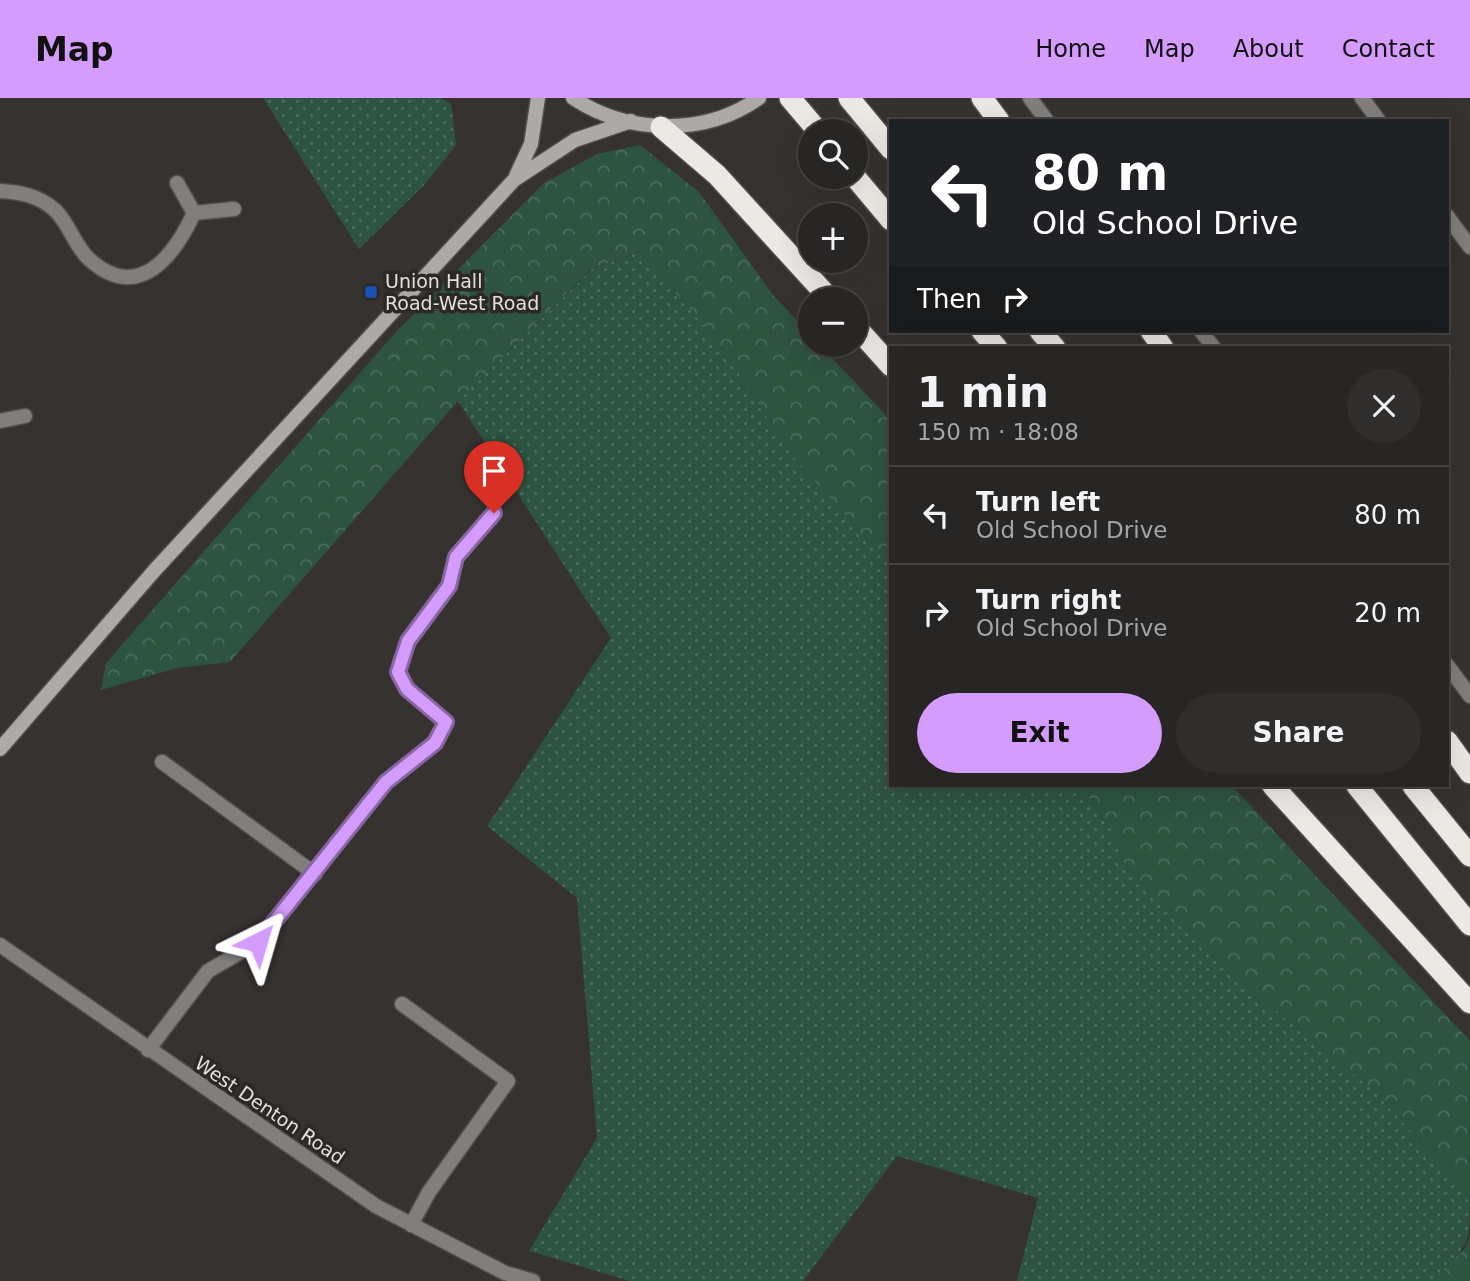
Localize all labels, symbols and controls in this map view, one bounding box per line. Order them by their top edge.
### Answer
text: Map [35,30,114,69]
text: Home [1035,35,1106,63]
text: Map [1144,35,1195,63]
text: About [1233,35,1304,63]
text: Contact [1342,35,1435,63]
map controls [798,119,868,357]
button: search [798,119,868,189]
text: 80 m [1032,145,1168,202]
icon: left [917,147,1008,238]
button: + [798,203,868,273]
text: Old School Drive [1032,204,1298,242]
place label: Union Hall Road-West Road [385,270,539,314]
icon: right [996,280,1034,318]
marker: Union Hall Road-West Road [363,284,379,300]
text: Then [917,284,982,314]
button: − [798,287,868,357]
text: 1 min [917,368,1049,417]
button: close [1347,369,1421,443]
text: 150 m · 18:08 [917,419,1079,445]
pin [464,441,524,513]
icon: arrive [475,452,513,490]
text: Turn left [976,487,1100,517]
icon: left [917,496,955,534]
text: 80 m [1354,500,1421,530]
text: Old School Drive [976,517,1167,543]
text: Turn right [976,585,1121,615]
icon: right [917,594,955,632]
text: 20 m [1354,598,1421,628]
text: Old School Drive [976,615,1167,641]
button: Exit [917,693,1162,773]
button: Share [1176,693,1421,773]
position arrow [221,905,295,979]
street label: West Denton Road [191,1052,349,1168]

